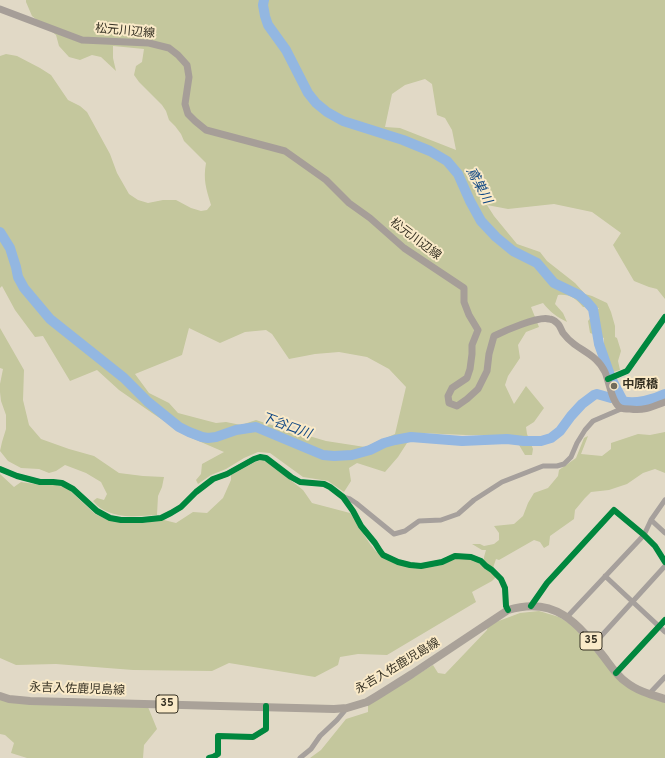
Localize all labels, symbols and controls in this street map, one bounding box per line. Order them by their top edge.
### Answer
street label: 松元川辺線 [94,22,156,42]
water label: 鳶巣川 [462,165,494,207]
street label: 松元川辺線 [387,216,443,264]
place label: 中原橋 [622,379,658,393]
marker: 中原橋 [609,381,619,391]
water label: 下谷口川 [259,411,313,443]
road number: 35 [580,632,602,650]
street label: 永吉入佐鹿児島線 [353,636,443,698]
street label: 永吉入佐鹿児島線 [29,681,125,699]
road number: 35 [156,695,178,713]

